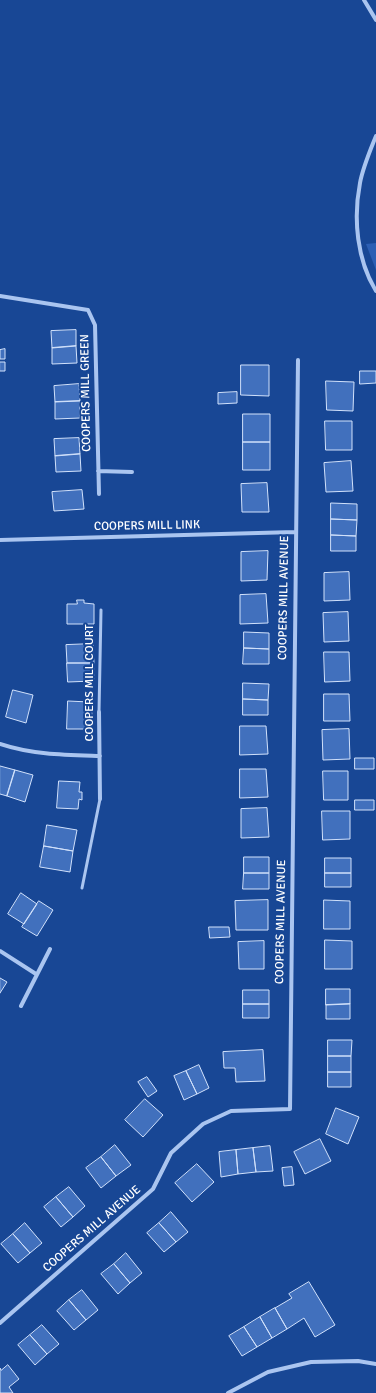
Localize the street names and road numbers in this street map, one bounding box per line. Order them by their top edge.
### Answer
street label: COOPERS MILL GREEN [78,334,94,452]
street label: COOPERS MILL LINK [94,518,200,534]
street label: COOPERS MILL AVENUE [276,536,292,660]
street label: COOPERS MILL COURT [83,624,97,742]
street label: COOPERS MILL AVENUE [273,860,289,984]
street label: COOPERS MILL AVENUE [40,1183,144,1275]

